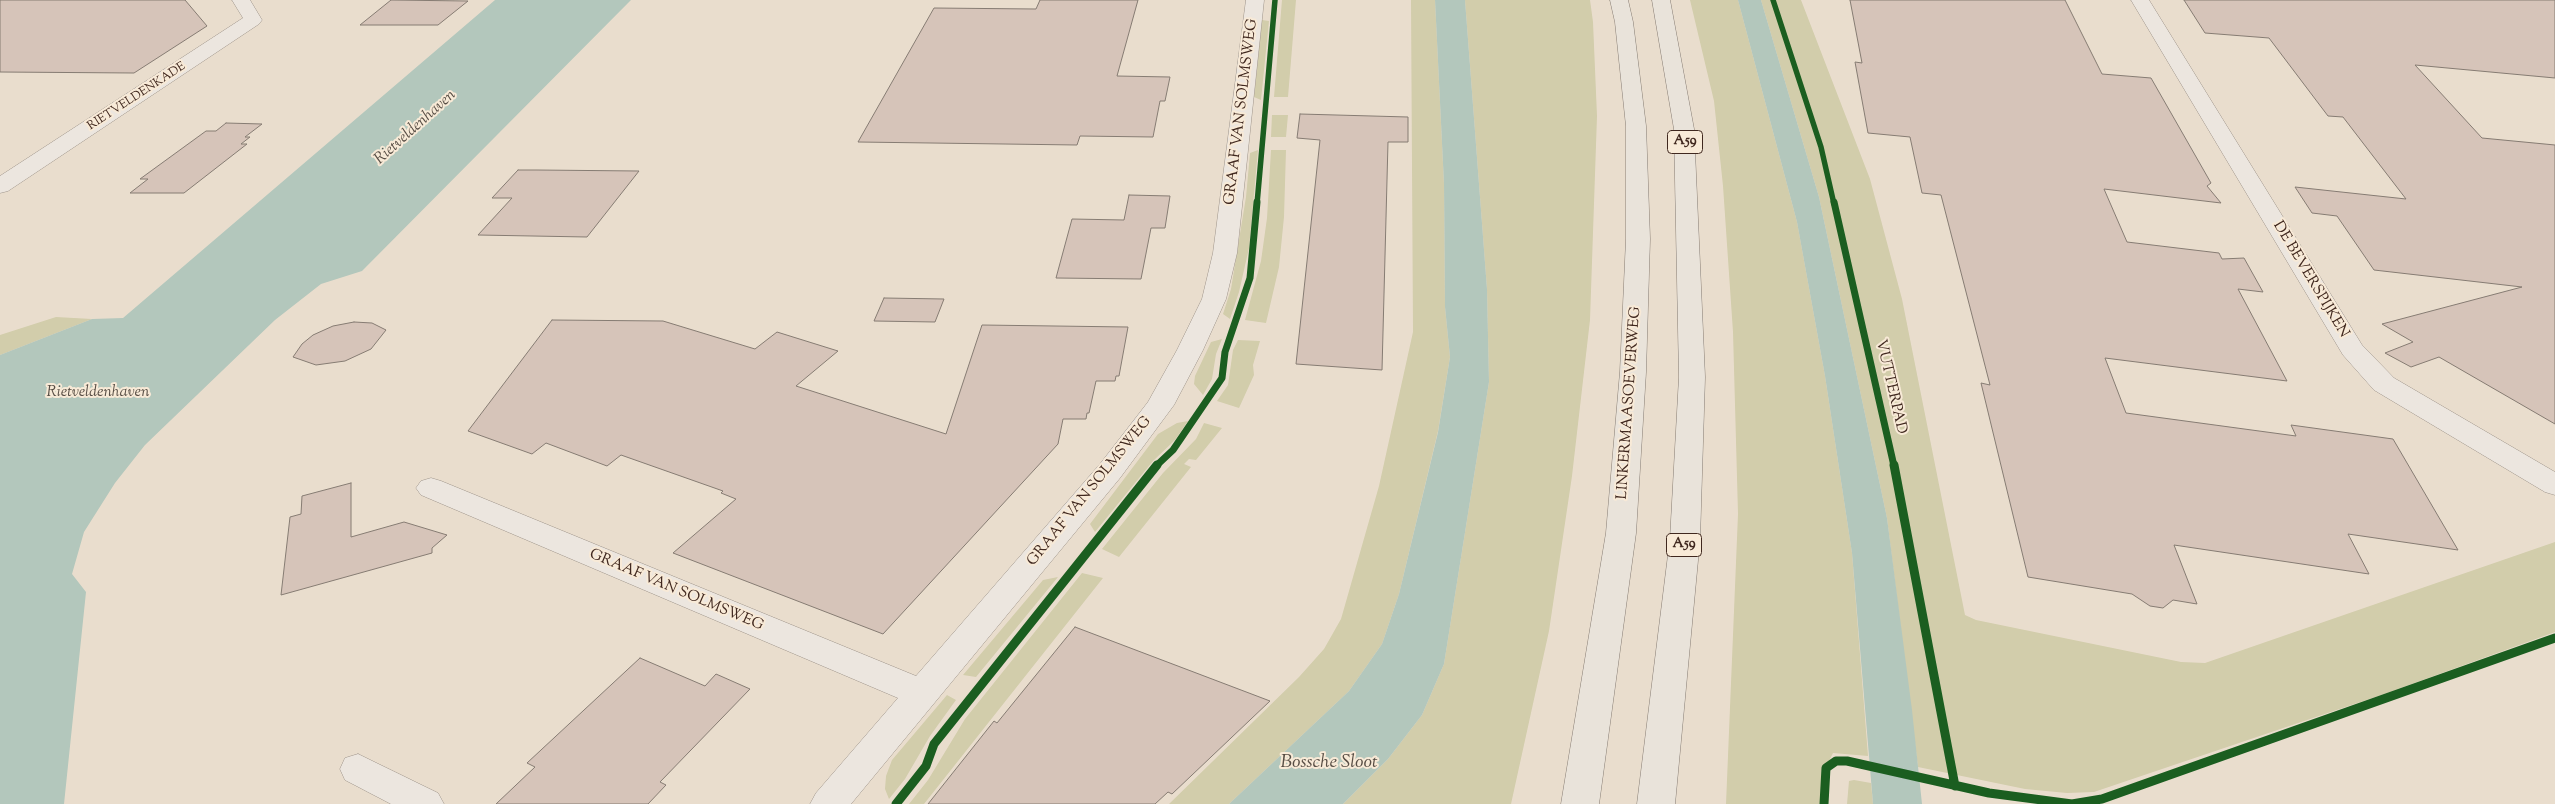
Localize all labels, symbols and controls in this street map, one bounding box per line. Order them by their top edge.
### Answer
street label: GRAAF VAN SOLMSWEG [1222,18,1262,206]
street label: RIETVELDENKADE [85,60,189,134]
water label: Rietveldenhaven [371,86,461,170]
road number: A59 [1668,130,1702,154]
street label: DE BEVERSPIJKEN [2268,218,2352,342]
street label: LINKERMAASOEVERWEG [1614,306,1646,500]
street label: VUTTERPAD [1870,338,1910,436]
water label: Rietveldenhaven [47,383,149,403]
street label: GRAAF VAN SOLMSWEG [1024,414,1156,570]
road number: A59 [1666,534,1702,556]
street label: GRAAF VAN SOLMSWEG [586,546,766,636]
water label: Bossche Sloot [1280,753,1378,775]

